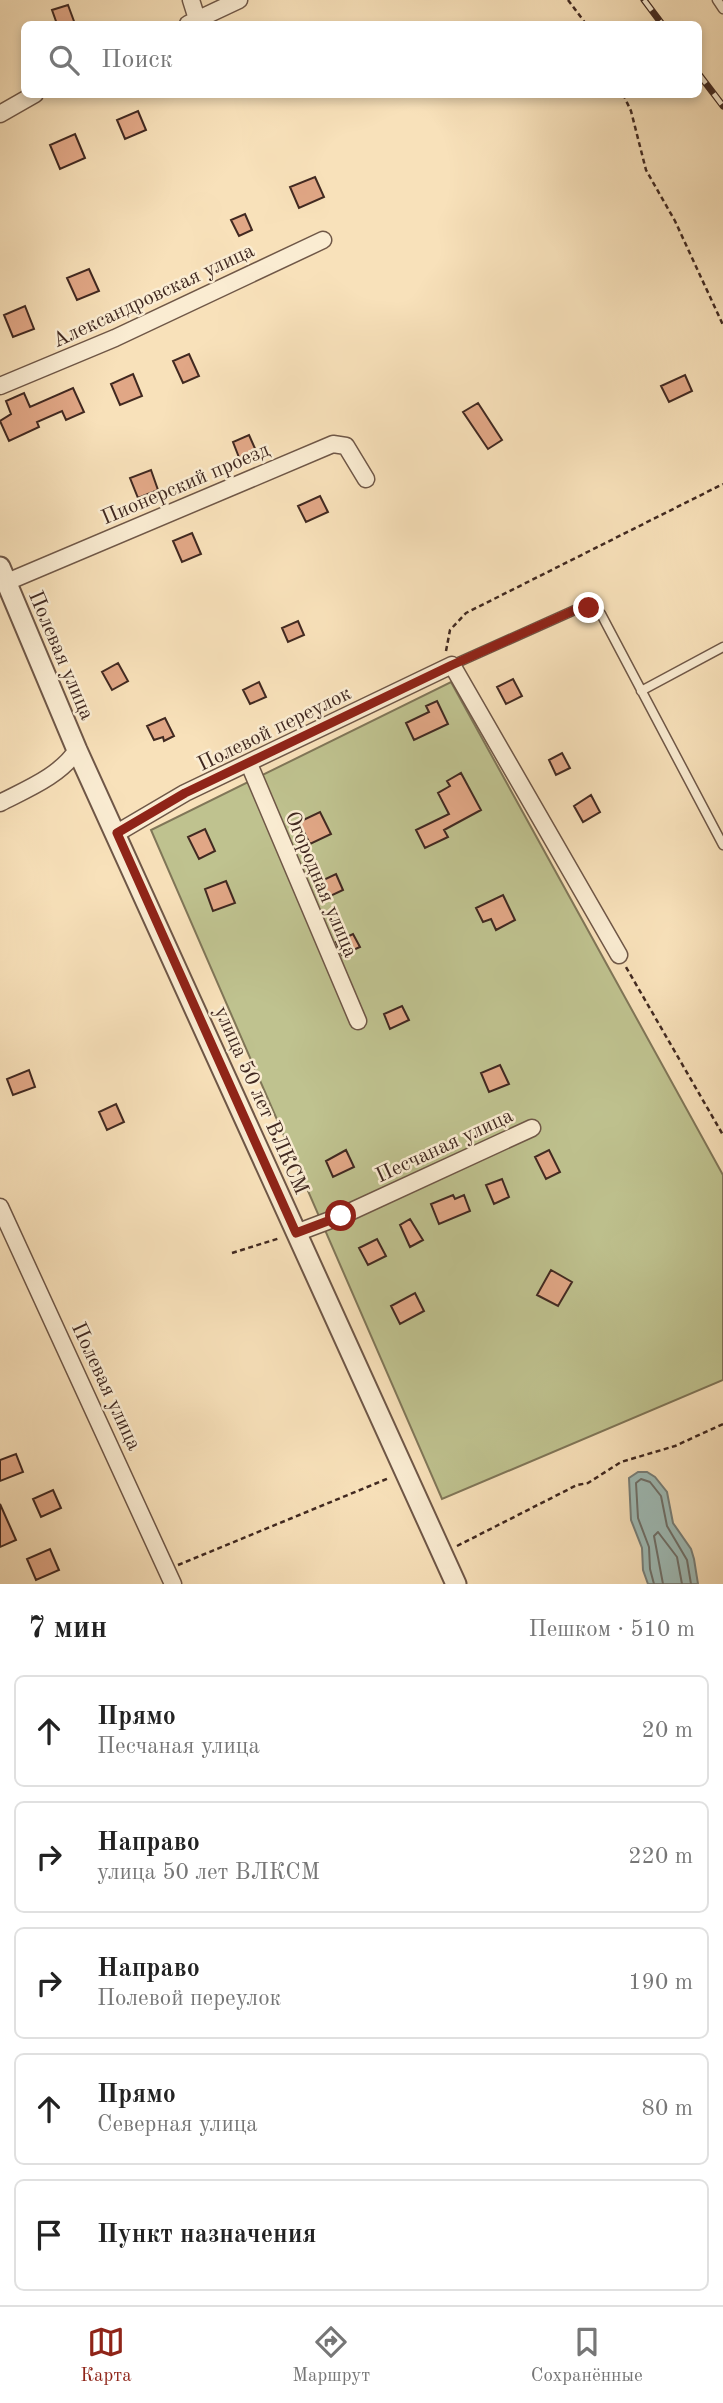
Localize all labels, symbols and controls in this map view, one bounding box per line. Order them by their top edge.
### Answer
search box [21,21,702,98]
icon: search [45,41,83,79]
text: Поиск [101,47,173,73]
street label: Александровская улица [49,240,258,352]
street label: Пионерский проезд [98,439,273,529]
street label: Полевая улица [24,588,97,723]
route end [573,592,604,623]
street label: Полевой переулок [195,683,355,776]
street label: Огородная улица [280,808,361,961]
street label: улица 50 лет ВЛКСМ [210,1003,312,1198]
street label: Песчаная улица [373,1105,516,1187]
route start [325,1200,356,1231]
street label: Полевая улица [67,1320,144,1454]
text: 7 мин [28,1614,107,1644]
text: Пешком · 510 m [529,1618,695,1641]
text: Прямо [97,1704,176,1730]
icon: ahead [30,1712,68,1750]
text: 20 m [642,1719,693,1742]
text: Песчаная улица [97,1735,260,1758]
text: Направо [97,1830,200,1856]
icon: right [30,1838,68,1876]
text: 220 m [628,1845,693,1868]
text: улица 50 лет ВЛКСМ [97,1861,320,1884]
text: Направо [97,1956,200,1982]
icon: right [30,1964,68,2002]
text: 190 m [628,1971,693,1994]
text: Полевой переулок [97,1987,281,2010]
text: Прямо [97,2082,176,2108]
icon: ahead [30,2090,68,2128]
text: 80 m [642,2097,693,2120]
text: Северная улица [97,2113,258,2136]
icon: arrive [30,2216,68,2254]
text: Пункт назначения [97,2222,316,2248]
tab: Карта [80,2323,132,2388]
tab: Маршрут [292,2323,370,2388]
tab: Сохранённые [531,2323,643,2388]

